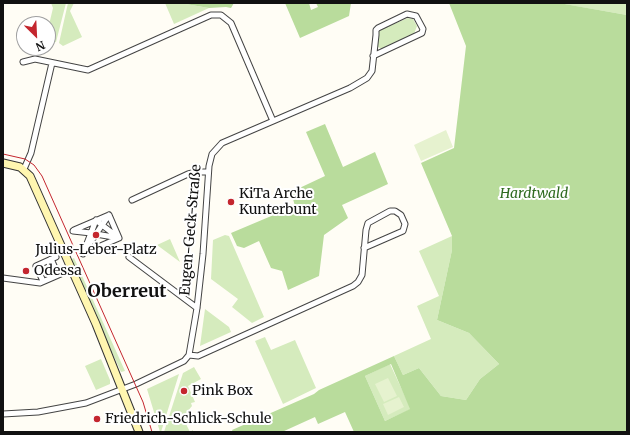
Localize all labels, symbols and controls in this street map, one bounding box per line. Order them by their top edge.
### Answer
north arrow [16,16,56,56]
text: N [34,38,47,54]
street label: Eugen-Geck-Straße [177,164,205,296]
place label: KiTa Arche Kunterbunt [239,186,317,218]
park label: Hardtwald [500,186,568,202]
marker: KiTa Arche Kunterbunt [226,197,236,207]
marker: Julius-Leber-Platz [91,230,101,240]
place label: Julius-Leber-Platz [35,242,157,258]
place label: Odessa [34,263,82,279]
marker: Odessa [21,266,31,276]
district label: Oberreut [87,281,167,303]
place label: Pink Box [192,383,253,399]
marker: Pink Box [179,386,189,396]
place label: Friedrich-Schlick-Schule [105,411,271,427]
marker: Friedrich-Schlick-Schule [92,414,102,424]

